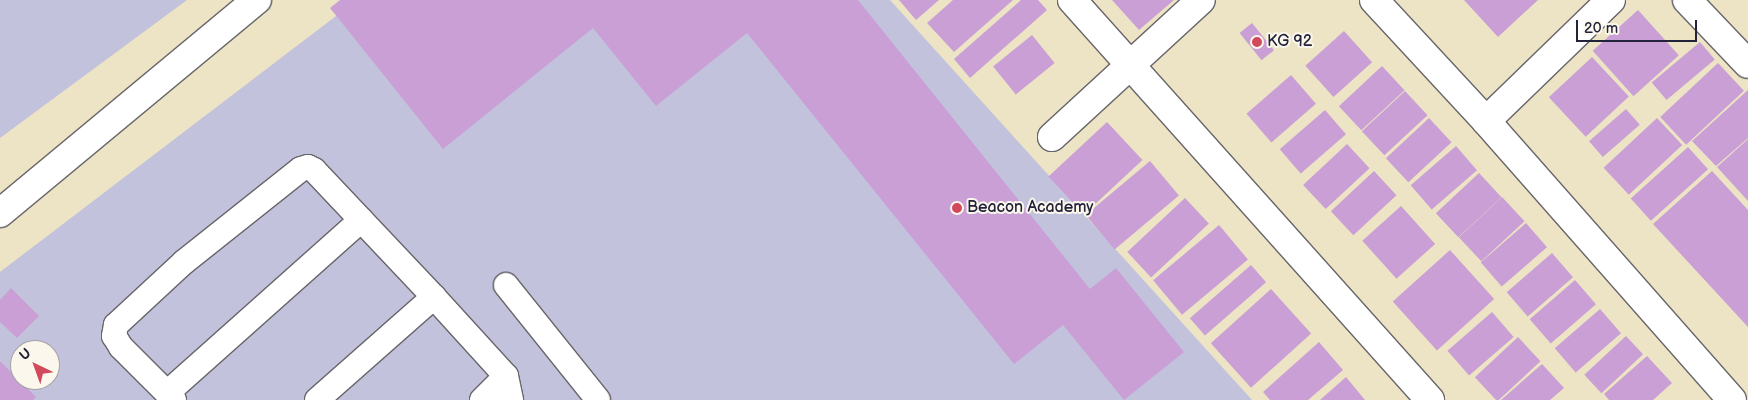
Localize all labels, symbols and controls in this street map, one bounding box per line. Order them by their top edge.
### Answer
scale bar [1578,10,1699,42]
text: 20 m [1584,19,1618,38]
place label: KG 92 [1267,32,1312,52]
marker: KG 92 [1251,36,1263,48]
place label: Beacon Academy [967,198,1094,218]
marker: Beacon Academy [951,202,963,214]
north arrow [10,340,60,390]
text: U [16,345,35,364]

